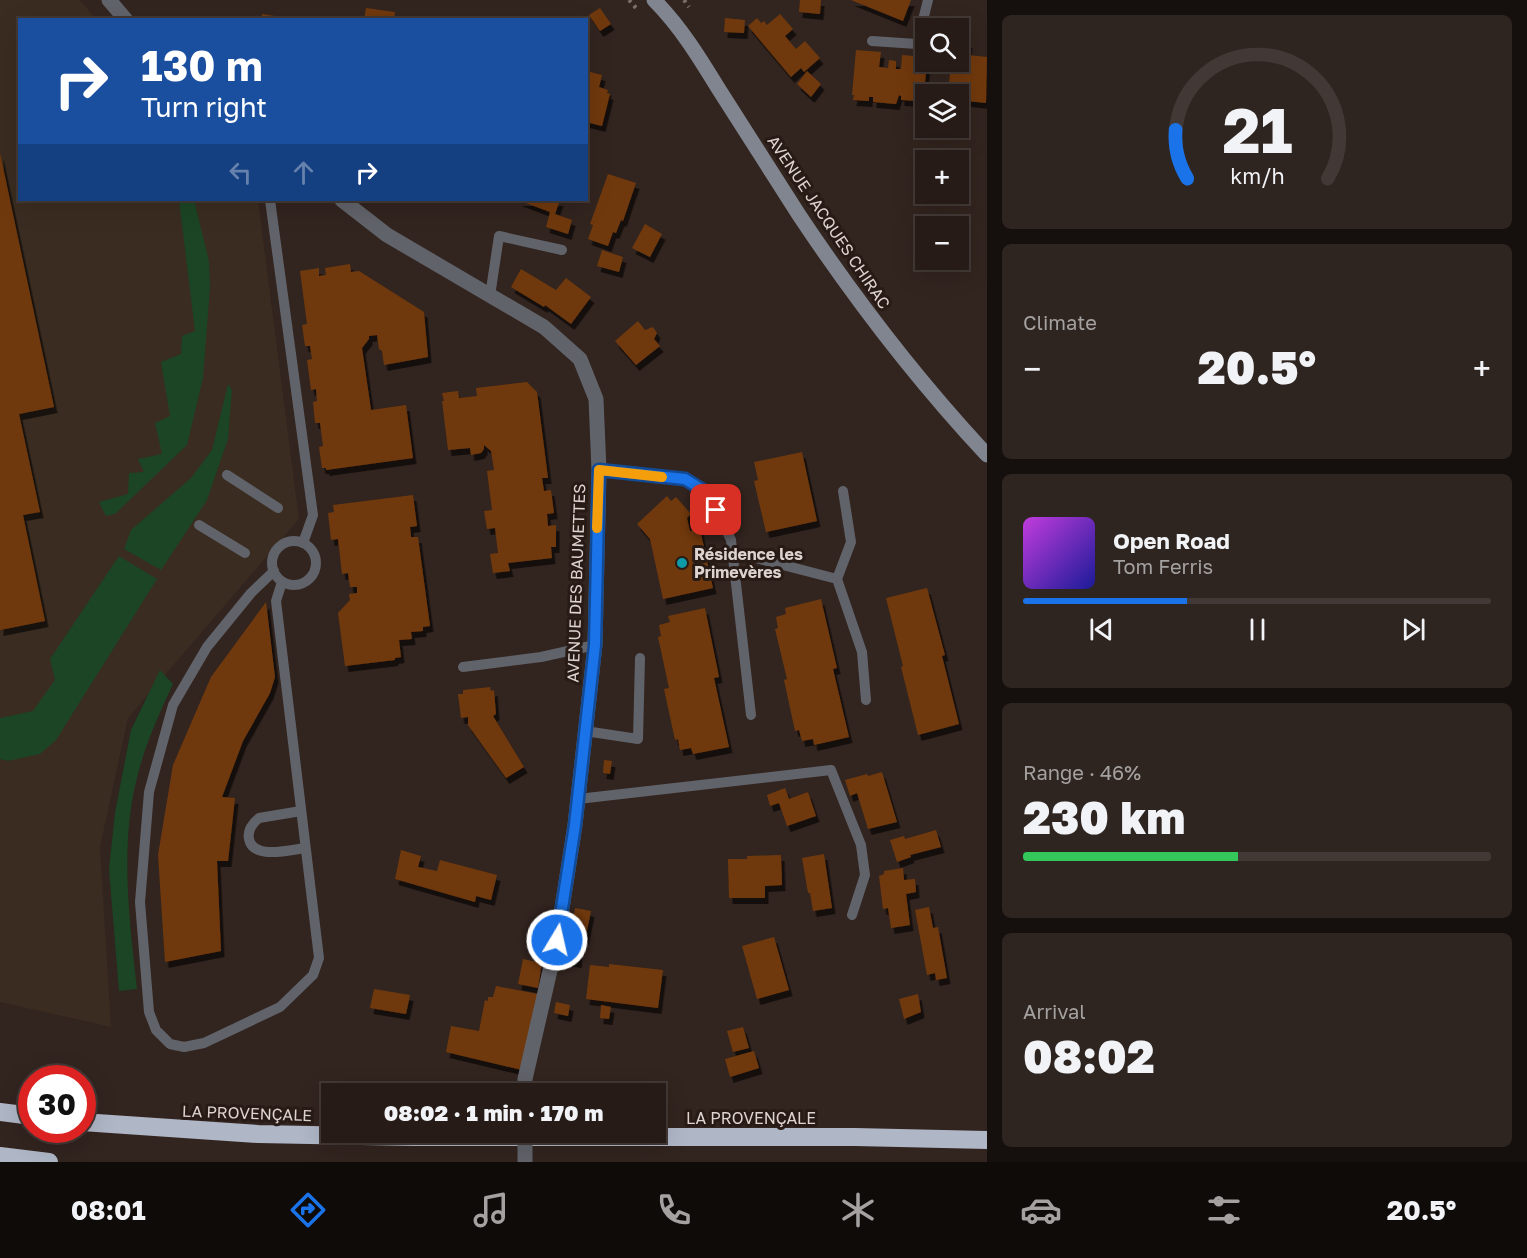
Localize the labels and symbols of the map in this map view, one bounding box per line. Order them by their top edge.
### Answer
street label: AVENUE JACQUES CHIRAC [763,132,895,313]
street label: AVENUE DES BAUMETTES [563,483,589,683]
pin [690,484,741,535]
place label: Résidence les Primevères [694,544,803,582]
marker: Résidence les Primevères [675,556,689,570]
position arrow [525,908,589,972]
speed limit sign: 30 [18,1065,96,1143]
street label: LA PROVENÇALE [182,1101,312,1125]
street label: LA PROVENÇALE [686,1108,816,1128]

